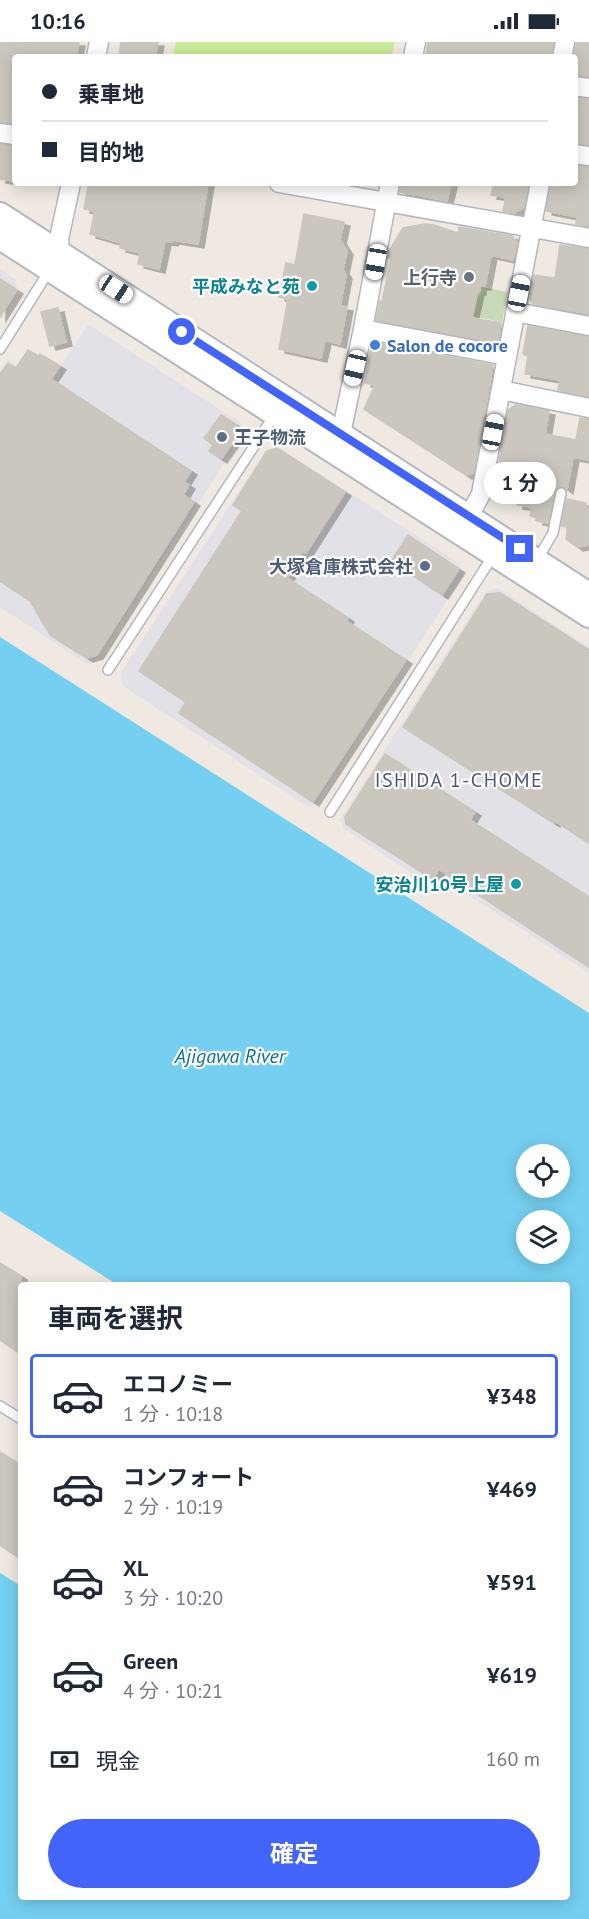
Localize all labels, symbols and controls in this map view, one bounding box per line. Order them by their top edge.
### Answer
text: 10:16 [30,7,86,35]
text: 乗車地 [78,80,144,108]
text: 目的地 [78,138,144,166]
car [364,243,388,281]
place label: 上行寺 [403,266,457,289]
marker: 上行寺 [462,270,476,284]
car [96,272,136,306]
car [507,274,531,312]
place label: 平成みなと苑 [192,275,300,298]
marker: 平成みなと苑 [305,279,319,293]
route start [168,318,195,345]
place label: Salon de cocore [387,334,508,357]
marker: Salon de cocore [368,338,382,352]
car [342,348,368,388]
car [481,413,505,451]
place label: 王子物流 [234,426,306,449]
marker: 王子物流 [215,430,229,444]
callout: 1 分 [484,462,556,504]
text: 1 分 [502,470,538,496]
route end [506,535,533,562]
place label: 大塚倉庫株式会社 [269,555,413,578]
marker: 大塚倉庫株式会社 [418,559,432,573]
district label: ISHIDA 1-CHOME [375,767,543,793]
place label: 安治川10号上屋 [376,873,504,896]
marker: 安治川10号上屋 [509,877,523,891]
water label: Ajigawa River [174,1043,287,1069]
map controls [516,1144,570,1264]
button: locate [516,1144,570,1198]
button: layers [516,1210,570,1264]
text: 車両を選択 [48,1301,183,1335]
icon: car [51,1369,105,1423]
text: エコノミー [123,1370,233,1398]
text: ¥348 [487,1382,537,1410]
text: 1 分 · 10:18 [123,1401,223,1427]
icon: car [51,1462,105,1516]
text: コンフォート [123,1463,254,1491]
text: ¥469 [487,1475,537,1503]
text: 2 分 · 10:19 [123,1494,223,1520]
text: XL [123,1554,148,1582]
icon: car [51,1555,105,1609]
text: ¥591 [487,1568,537,1596]
text: 3 分 · 10:20 [123,1585,223,1611]
text: Green [123,1647,178,1675]
icon: car [51,1648,105,1702]
text: ¥619 [487,1661,537,1689]
text: 4 分 · 10:21 [123,1678,223,1704]
icon: cash [48,1743,81,1776]
text: 160 m [486,1746,540,1772]
text: 現金 [96,1747,140,1775]
button: 確定 [48,1819,540,1888]

